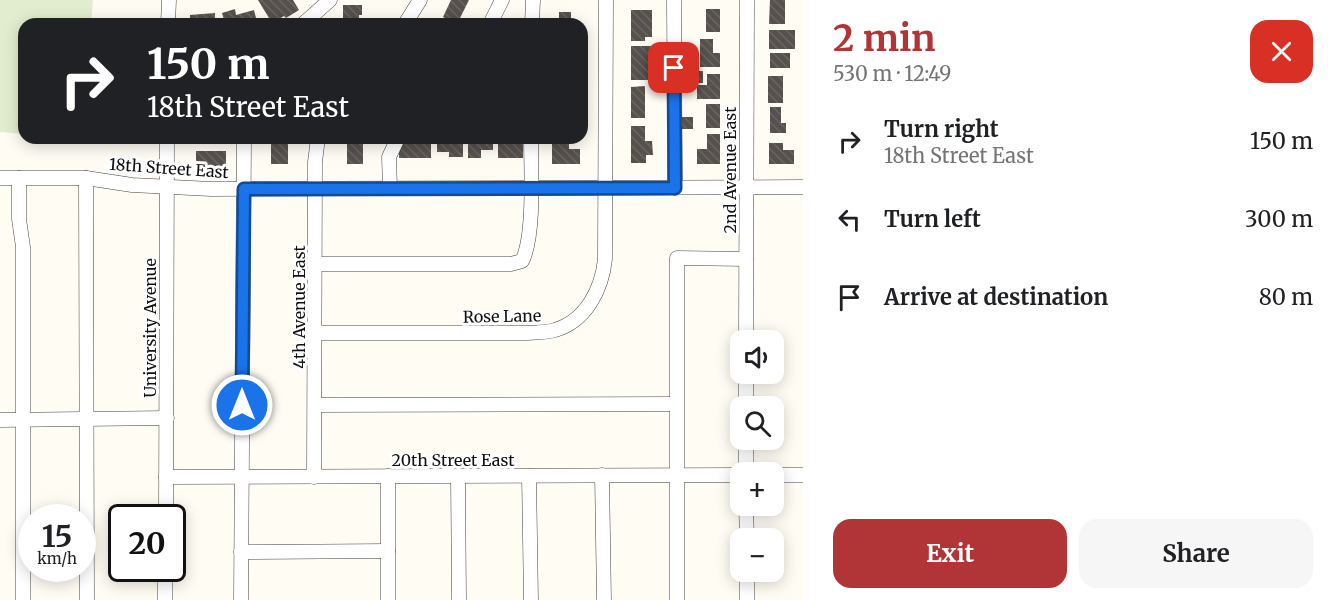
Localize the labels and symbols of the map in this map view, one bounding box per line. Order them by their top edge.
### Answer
pin [648,42,699,93]
street label: 2nd Avenue East [720,106,740,233]
street label: 18th Street East [109,154,230,182]
street label: 4th Avenue East [289,245,309,369]
street label: University Avenue [140,258,160,398]
street label: Rose Lane [463,305,541,327]
position arrow [210,373,274,437]
street label: 20th Street East [391,450,515,470]
speed limit sign: 20 [108,504,186,582]

